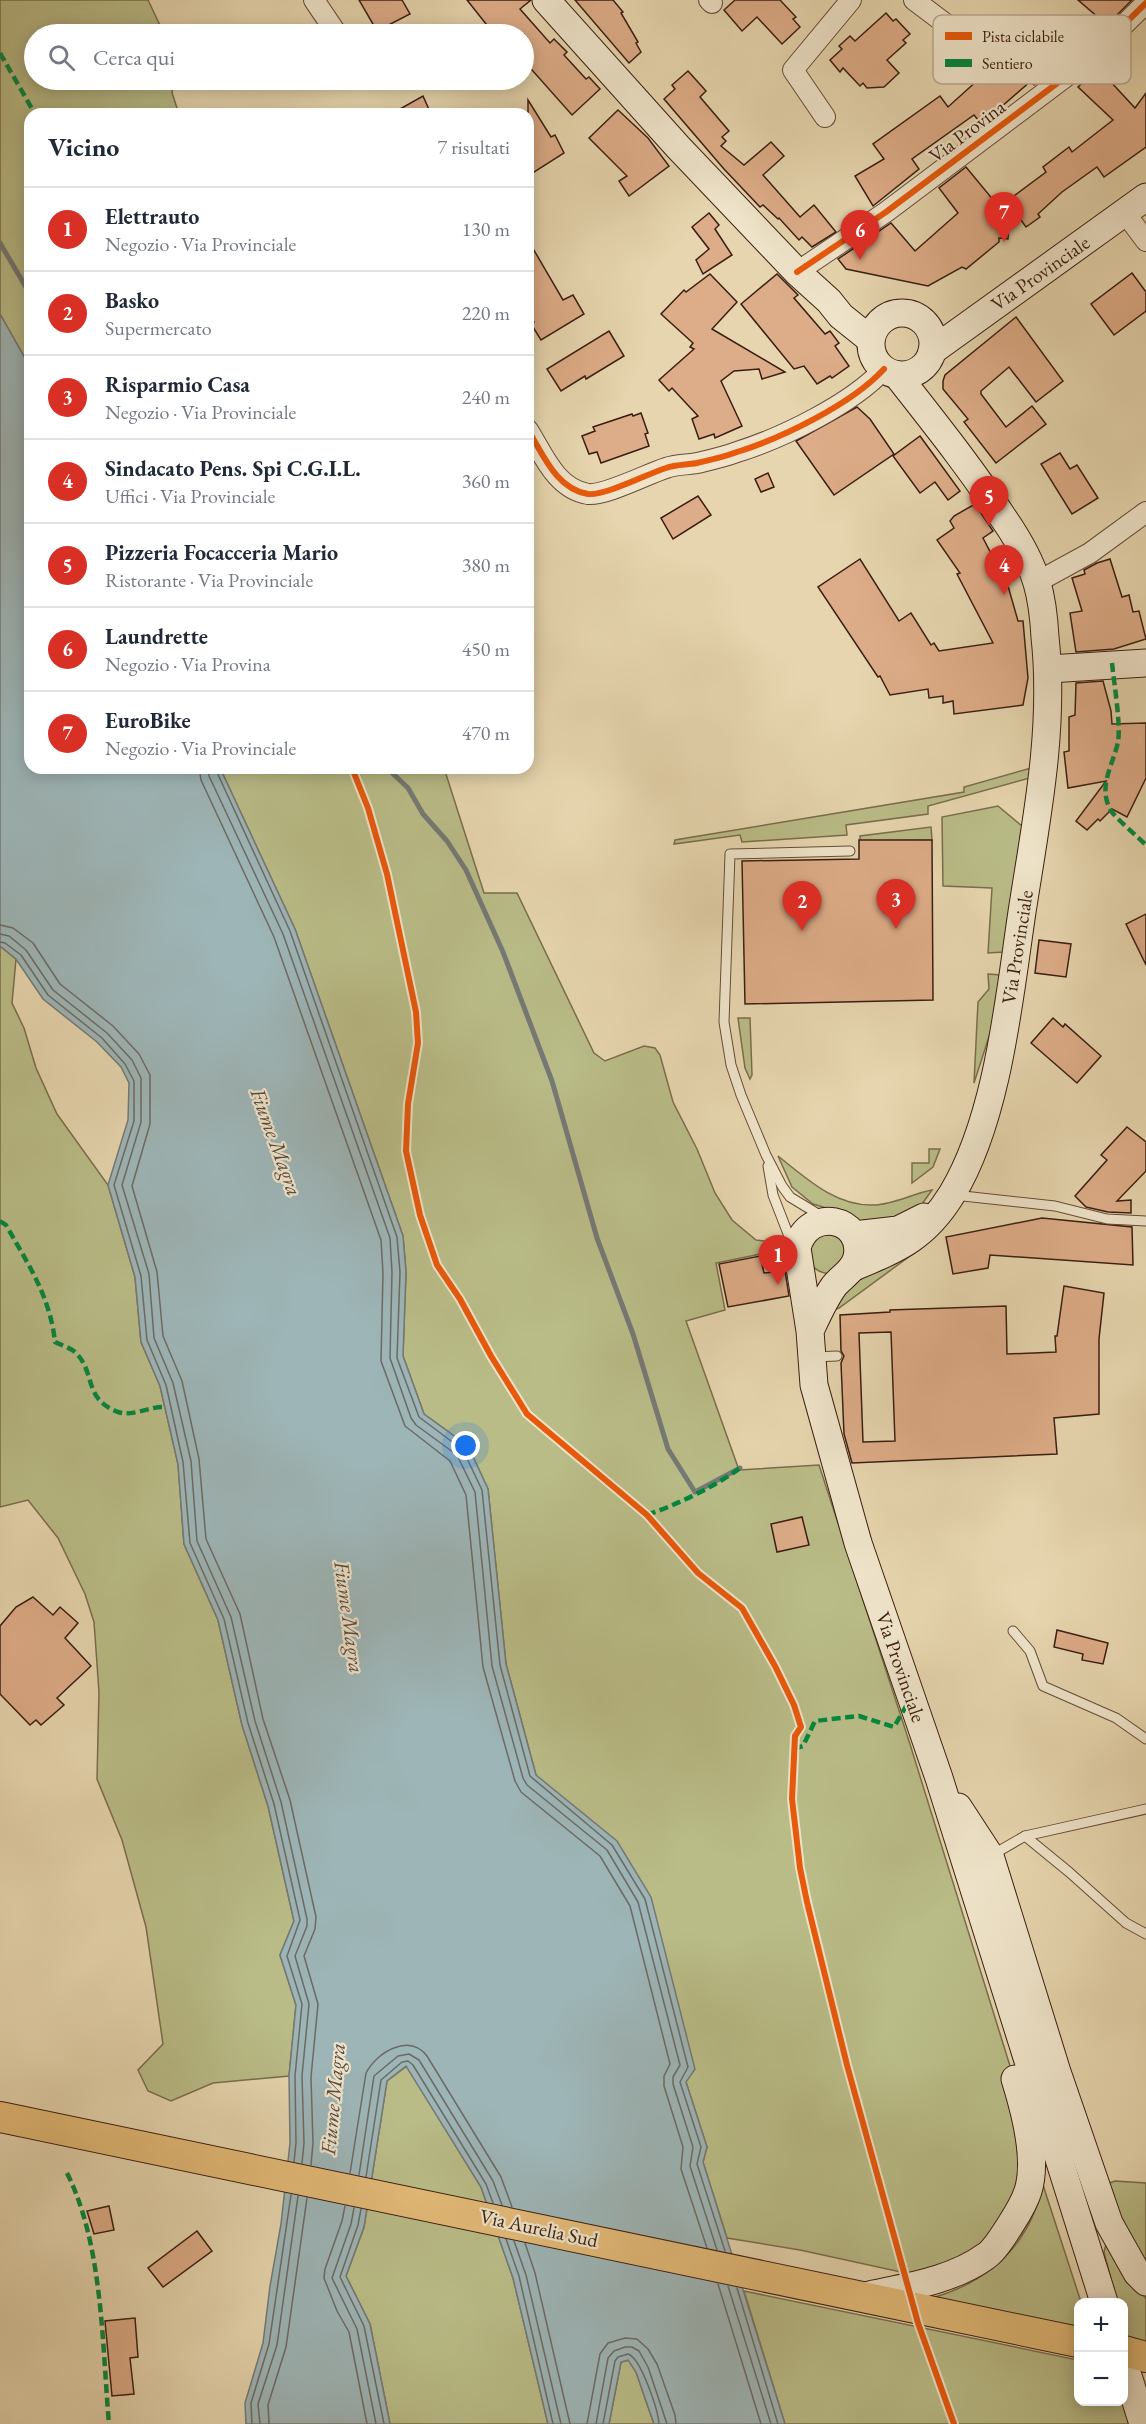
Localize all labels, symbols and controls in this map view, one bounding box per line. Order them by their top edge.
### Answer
legend [933,15,1131,84]
search box [24,24,534,90]
text: Pista ciclabile [982,26,1064,47]
icon: search [45,41,78,74]
text: Cerca qui [93,43,175,72]
text: Sentiero [982,53,1033,74]
street label: Via Provina [923,94,1011,168]
text: Vicino [48,130,119,164]
text: 7 risultati [438,134,510,160]
pin: 7 [984,192,1024,242]
text: Elettrauto [105,202,199,231]
pin: 6 [840,210,880,260]
text: 1 [62,216,73,242]
text: 130 m [462,216,510,242]
street label: Via Provinciale [985,229,1095,317]
text: Negozio · Via Provinciale [105,231,296,257]
text: Basko [105,286,159,315]
text: 2 [62,300,73,326]
text: 220 m [462,300,510,326]
text: Supermercato [105,315,212,341]
text: Risparmio Casa [105,370,250,399]
text: 3 [62,384,73,410]
text: 240 m [462,384,510,410]
text: Negozio · Via Provinciale [105,399,296,425]
text: Sindacato Pens. Spi C.G.I.L. [105,454,361,483]
text: 4 [62,468,73,494]
text: 360 m [462,468,510,494]
pin: 5 [970,476,1008,526]
text: Uffici · Via Provinciale [105,483,275,509]
text: Pizzeria Focacceria Mario [105,538,338,567]
pin: 4 [984,546,1024,595]
text: 5 [62,552,73,578]
text: 380 m [462,552,510,578]
text: Ristorante · Via Provinciale [105,567,313,593]
text: Laundrette [105,622,208,651]
text: 6 [62,636,73,662]
text: 450 m [462,636,510,662]
text: Negozio · Via Provina [105,651,271,677]
text: EuroBike [105,706,191,735]
text: 7 [62,720,73,746]
text: 470 m [462,720,510,746]
text: Negozio · Via Provinciale [105,735,296,761]
pin: 3 [876,880,916,929]
pin: 2 [782,882,822,931]
street label: Via Provinciale [995,888,1039,1006]
water label: Fiume Magra [244,1083,308,1199]
pin: 1 [758,1236,798,1285]
your location [451,1431,480,1460]
water label: Fiume Magra [328,1558,371,1674]
street label: Via Provinciale [870,1608,932,1726]
water label: Fiume Magra [314,2042,351,2157]
street label: Via Aurelia Sud [477,2203,601,2253]
map controls [1074,2298,1128,2406]
button: + [1074,2298,1128,2352]
button: − [1074,2352,1128,2406]

